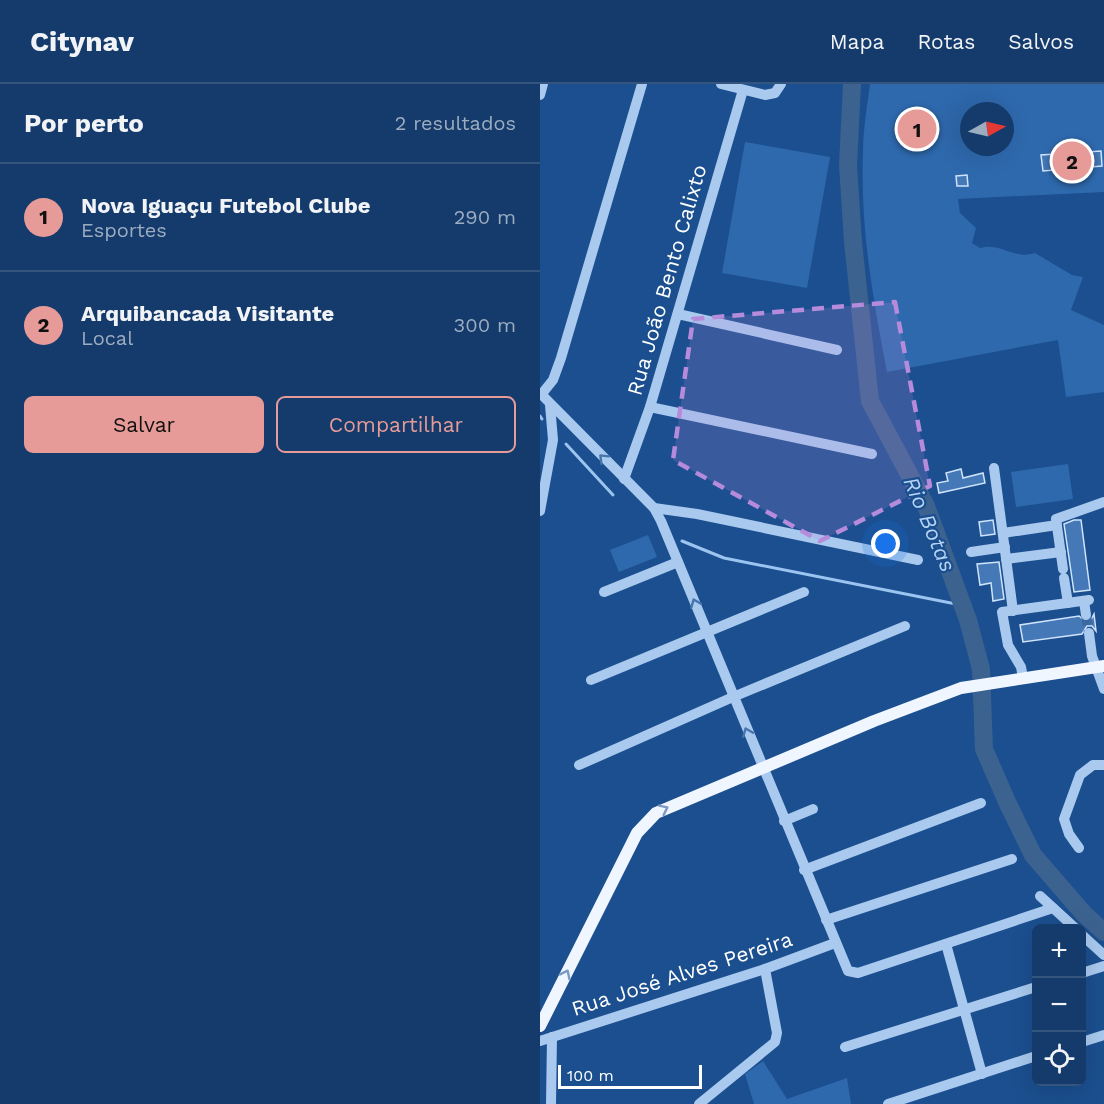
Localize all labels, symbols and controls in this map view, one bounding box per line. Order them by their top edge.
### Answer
text: Citynav [30,25,134,58]
text: Mapa [830,29,884,54]
text: Rotas [917,29,975,54]
text: Salvos [1008,29,1074,54]
north arrow [960,102,1014,156]
pin: 1 [898,106,937,152]
text: Por perto [24,108,144,138]
text: 2 resultados [395,111,516,135]
pin: 2 [1052,138,1092,184]
street label: Rua João Bento Calixto [622,162,711,398]
text: Nova Iguaçu Futebol Clube [81,193,371,218]
text: 1 [39,205,48,229]
text: 290 m [454,205,516,229]
text: Esportes [81,218,167,242]
text: Arquibancada Visitante [81,301,334,326]
text: 2 [38,313,49,337]
text: 300 m [454,313,516,337]
text: Local [81,326,133,350]
button: Salvar [24,396,264,453]
button: Compartilhar [276,396,516,453]
one-way arrow [600,455,611,466]
water label: Rio Botas [898,473,961,575]
your location [871,529,900,558]
one-way arrow [690,599,702,610]
one-way arrow [742,728,754,739]
one-way arrow [658,805,669,817]
map controls [1032,924,1086,1086]
button: + [1032,924,1086,978]
street label: Rua José Alves Pereira [568,926,795,1021]
one-way arrow [559,970,570,980]
button: − [1032,978,1086,1032]
button: locate [1032,1032,1086,1086]
scale bar [558,1062,702,1090]
text: 100 m [567,1066,614,1085]

